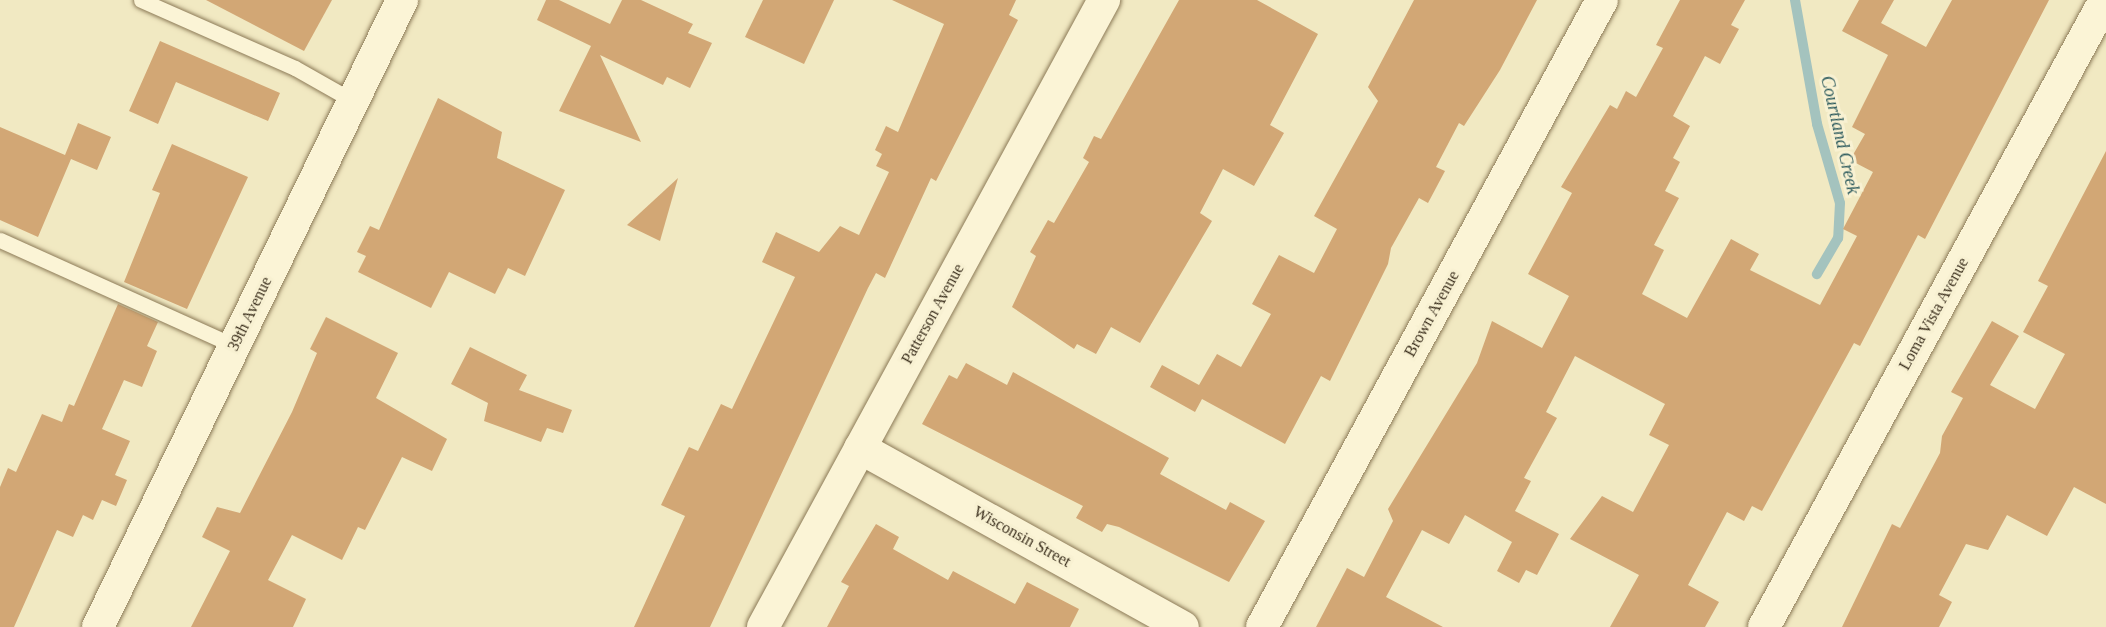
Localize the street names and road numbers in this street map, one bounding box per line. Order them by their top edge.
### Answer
street label: Loma Vista Avenue [1895,254,1973,374]
street label: Patterson Avenue [897,260,969,368]
street label: Brown Avenue [1400,267,1464,361]
street label: 39th Avenue [224,273,276,355]
street label: Wisconsin Street [970,502,1074,572]

